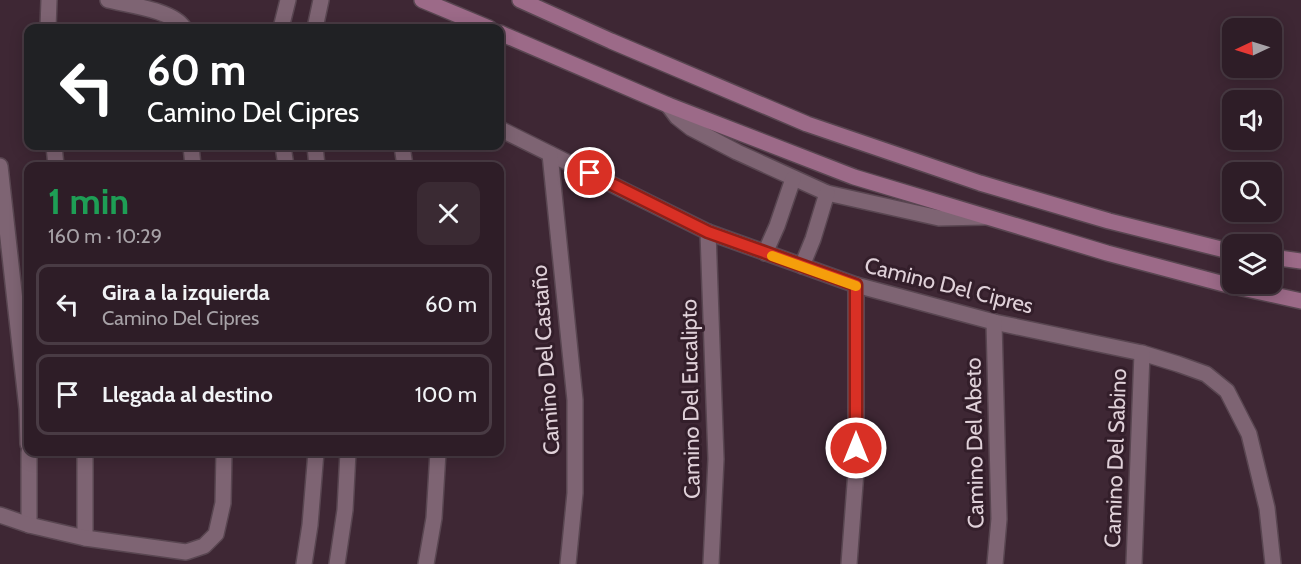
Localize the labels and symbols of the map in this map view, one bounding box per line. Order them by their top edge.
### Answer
north arrow [1222,18,1282,78]
pin [564,147,615,198]
street label: Camino Del Cipres [862,251,1036,319]
street label: Camino Del Castaño [525,264,566,456]
street label: Camino Del Eucalipto [675,299,706,499]
street label: Camino Del Abeto [960,357,989,529]
street label: Camino Del Sabino [1099,368,1132,548]
position arrow [824,416,888,480]

